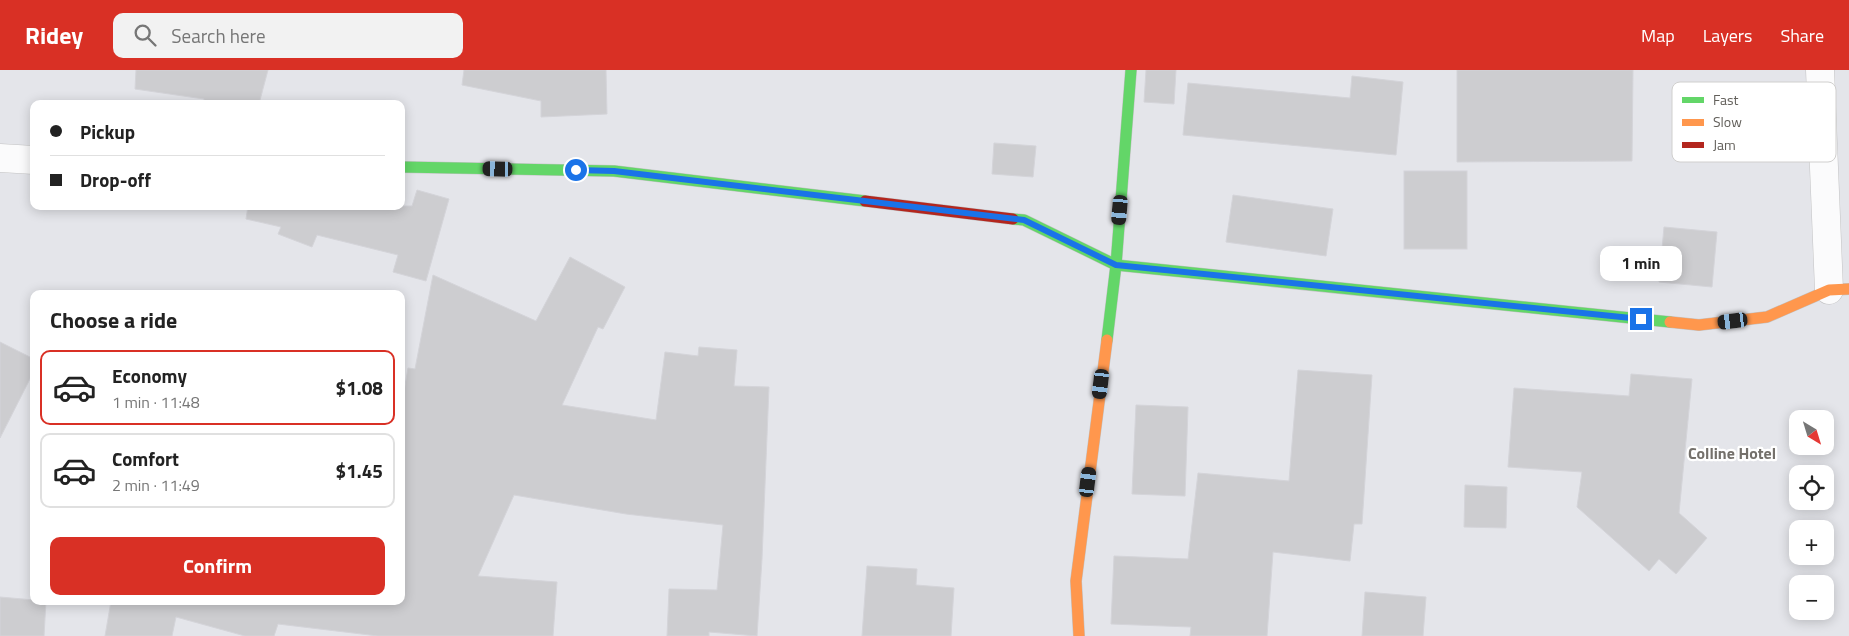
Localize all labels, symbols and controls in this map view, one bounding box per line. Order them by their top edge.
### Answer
search box [113,13,463,58]
text: Ridey [25,17,83,53]
icon: search [131,21,159,49]
text: Search here [171,21,266,50]
text: Map [1641,22,1675,49]
text: Layers [1703,22,1752,49]
text: Share [1780,22,1824,49]
legend [1672,82,1836,162]
text: Fast [1713,89,1738,110]
text: Slow [1713,111,1742,132]
text: Pickup [80,117,135,146]
text: Jam [1713,134,1736,155]
route start [565,159,587,181]
car [482,161,513,177]
text: Drop-off [80,165,151,194]
car [1111,194,1128,226]
callout: 1 min [1600,246,1682,282]
text: 1 min [1622,251,1660,275]
text: Choose a ride [50,303,177,337]
route end [1630,308,1652,330]
car [1717,312,1748,330]
text: Economy [112,361,187,390]
icon: car [52,365,97,410]
car [1091,368,1110,400]
text: $1.08 [336,373,383,402]
text: 1 min · 11:48 [112,390,200,414]
north arrow [1789,410,1834,455]
map controls [1789,410,1834,620]
district label: Colline Hotel [1688,441,1776,465]
text: Comfort [112,444,179,473]
icon: car [52,448,97,493]
text: $1.45 [336,456,383,485]
button: locate [1789,465,1834,510]
car [1078,466,1097,498]
text: 2 min · 11:49 [112,473,200,497]
button: + [1789,520,1834,565]
button: Confirm [50,537,385,595]
button: − [1789,575,1834,620]

